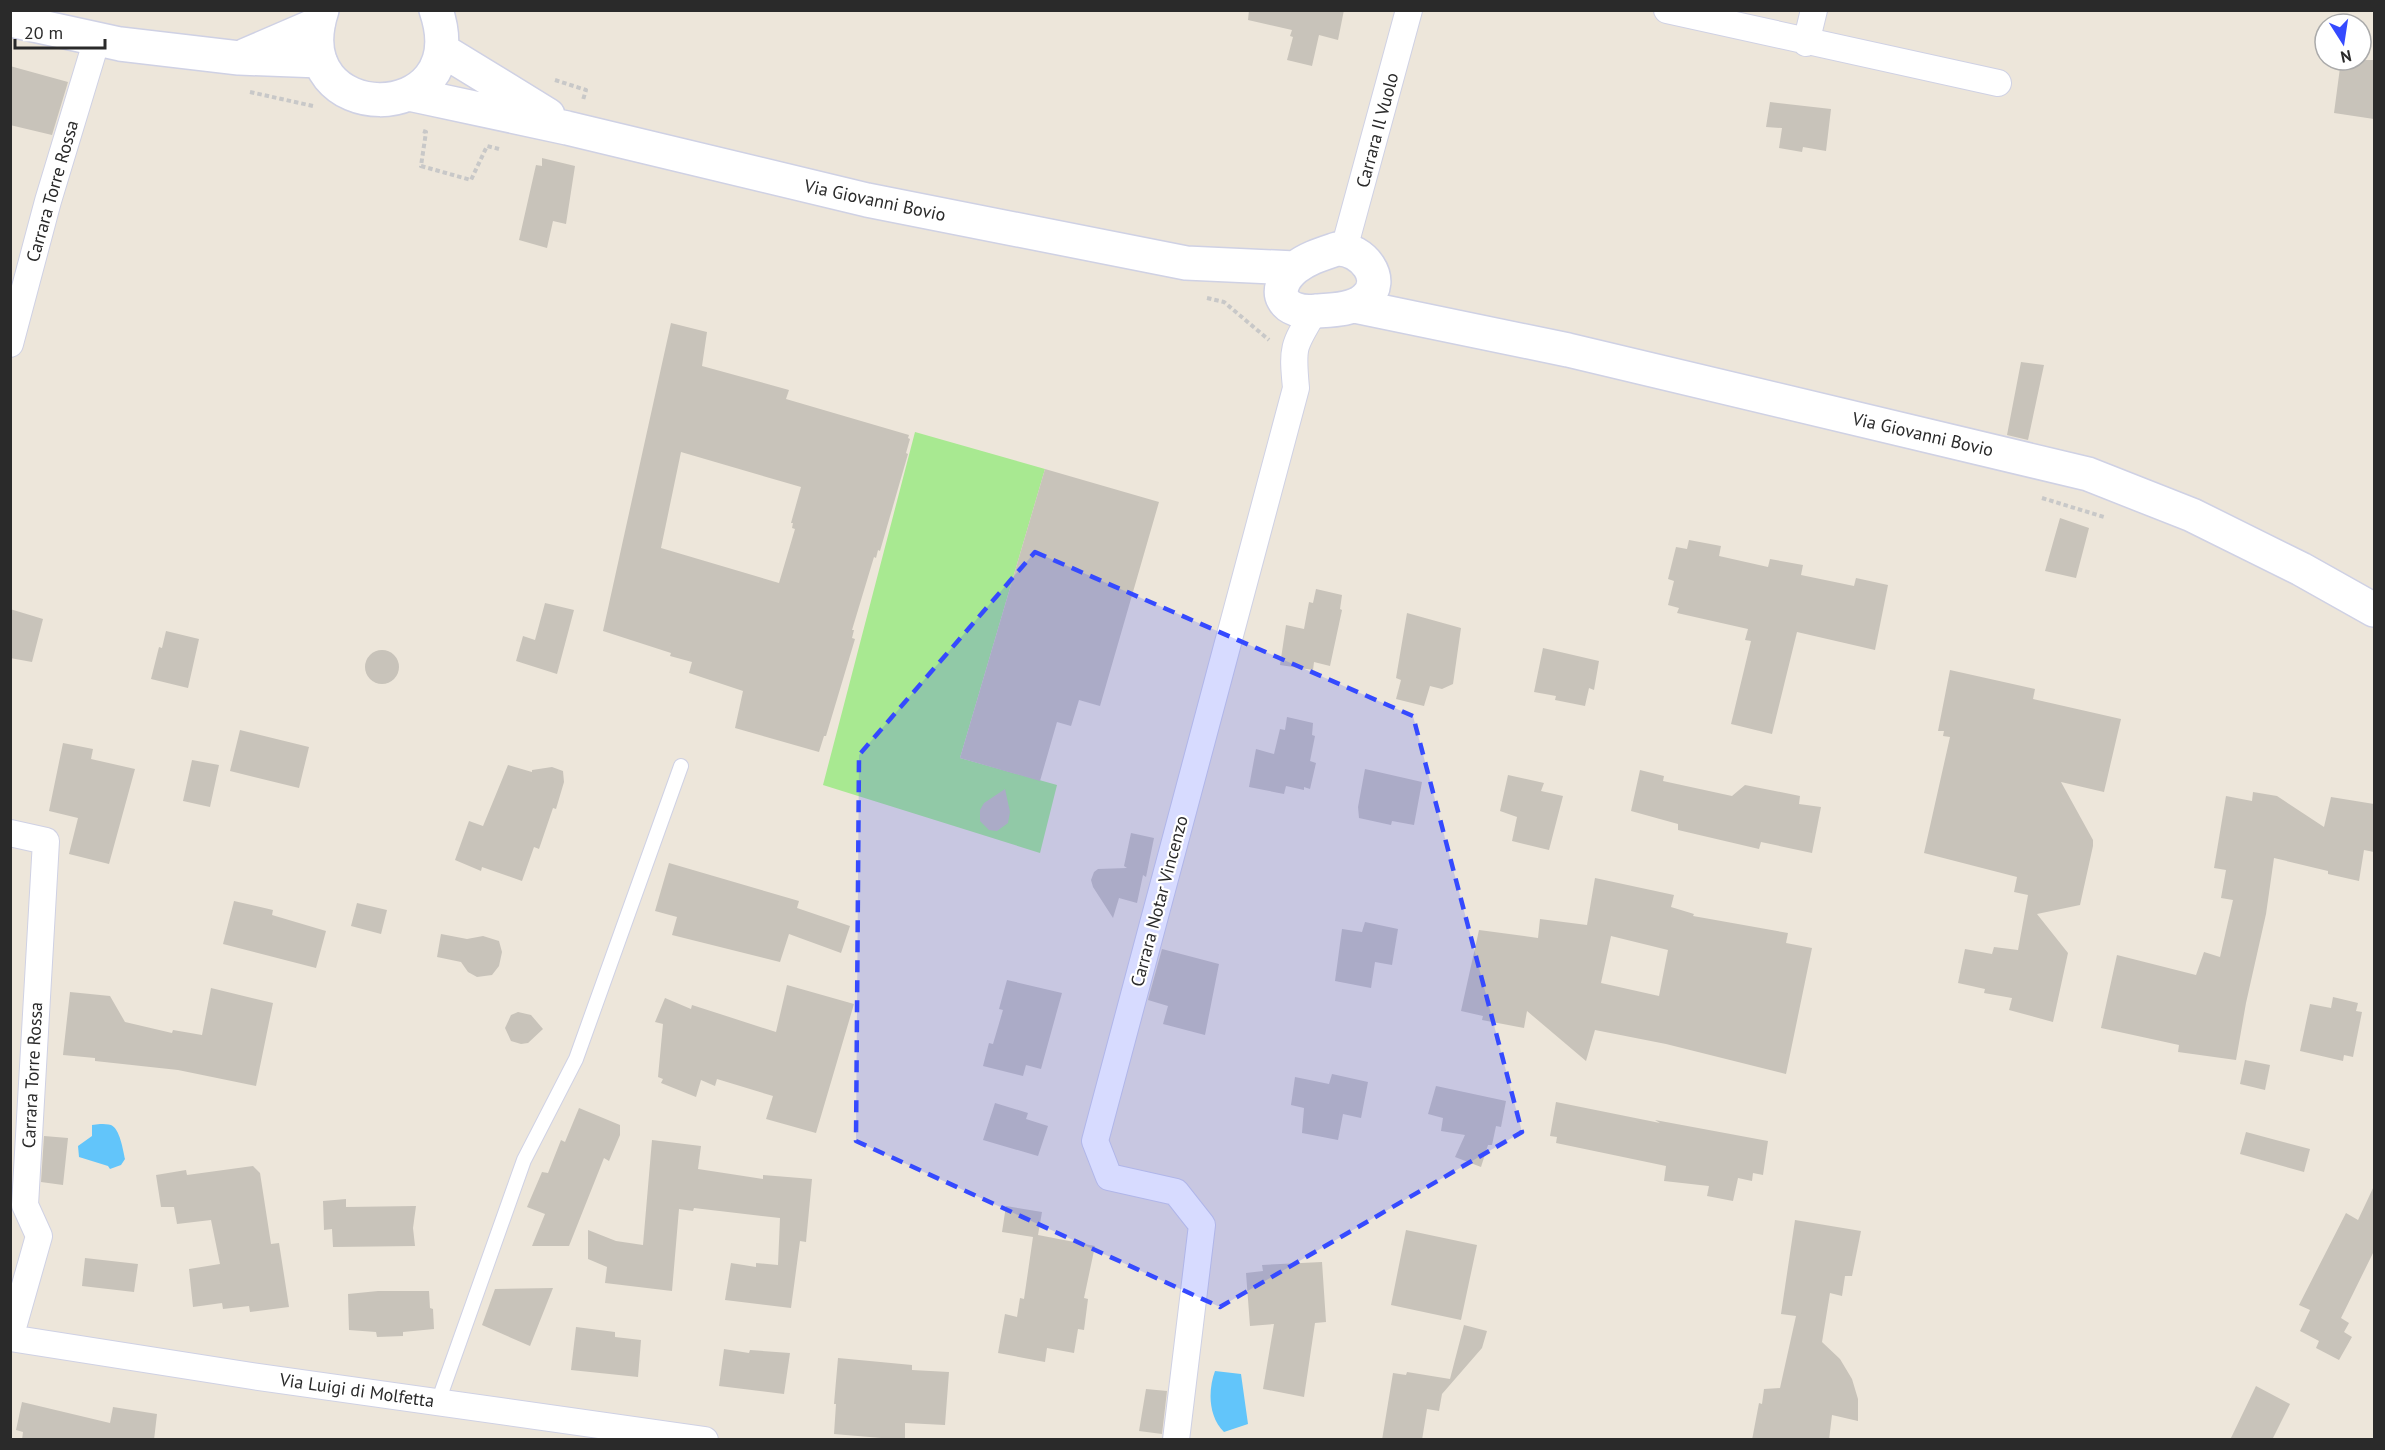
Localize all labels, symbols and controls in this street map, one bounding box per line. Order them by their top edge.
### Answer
scale bar [15,12,105,50]
north arrow [2313,12,2373,72]
text: 20 m [24,21,63,44]
text: N [2339,46,2353,68]
street label: Carrara Il Vuolo [1351,70,1403,190]
street label: Carrara Torre Rossa [21,117,83,265]
street label: Via Giovanni Bovio [801,174,948,226]
street label: Via Giovanni Bovio [1849,406,1996,461]
street label: Carrara Notar Vincenzo [1125,813,1193,989]
street label: Carrara Torre Rossa [17,1001,47,1149]
street label: Via Luigi di Molfetta [277,1368,436,1412]

